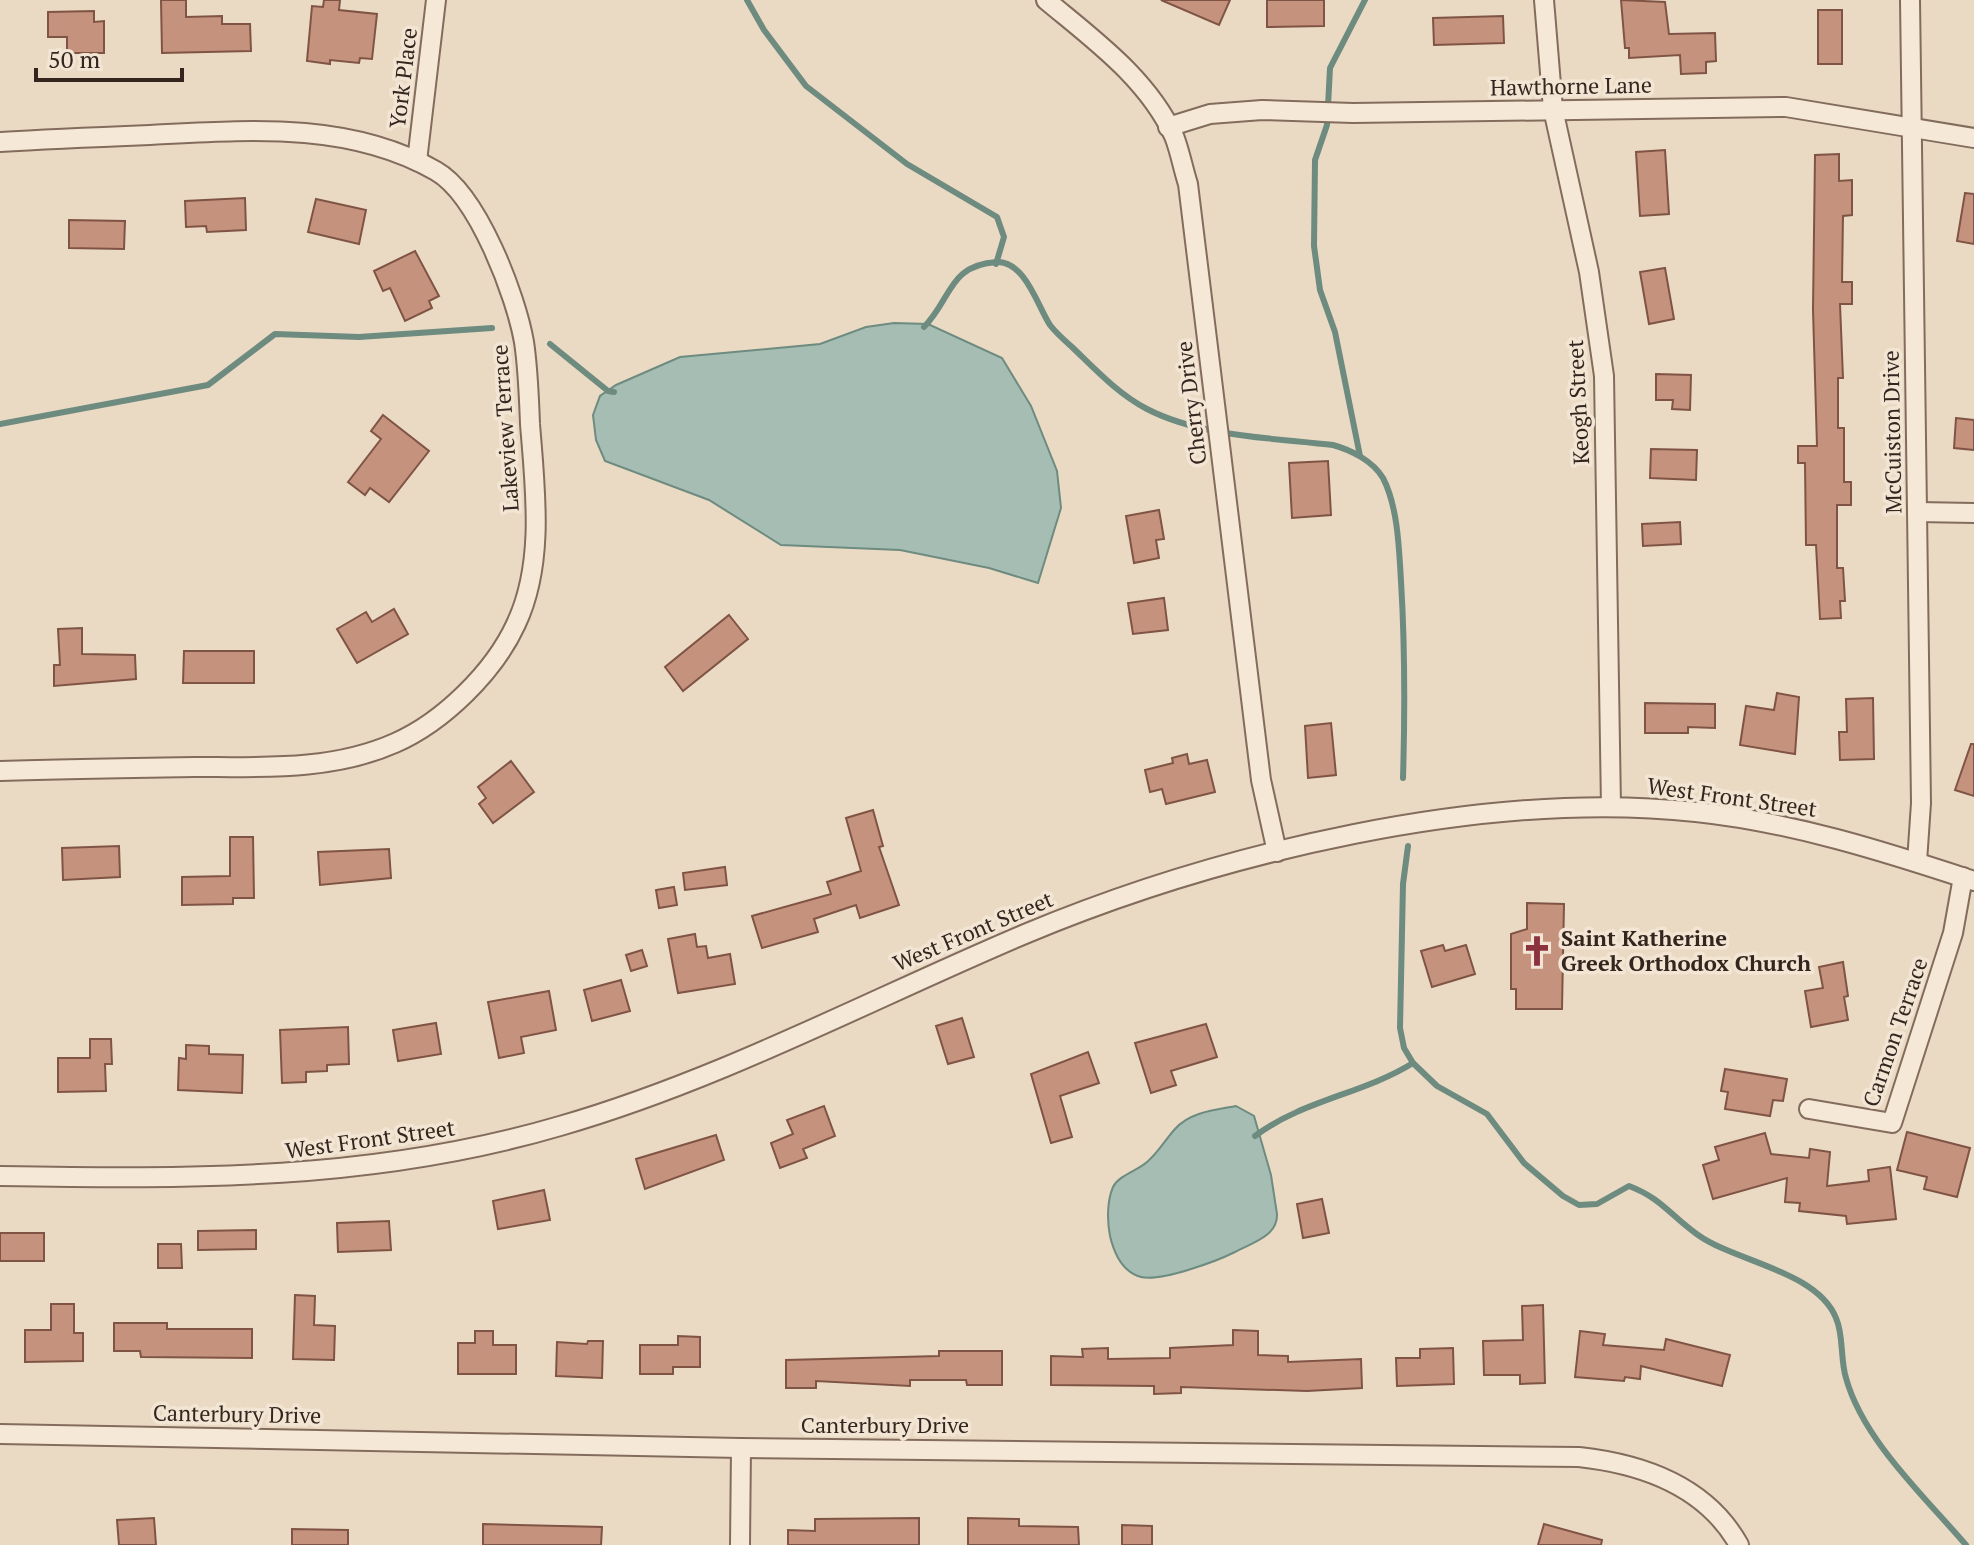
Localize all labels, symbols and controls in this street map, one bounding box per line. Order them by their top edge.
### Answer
street label: York Place [382,26,423,130]
scale bar [36,32,182,82]
text: 50 m [48,43,100,75]
street label: Hawthorne Lane [1490,70,1652,101]
street label: Keogh Street [1560,339,1595,465]
street label: Cherry Drive [1169,340,1212,467]
street label: Lakeview Terrace [484,344,525,513]
street label: McCuiston Drive [1876,350,1907,514]
street label: West Front Street [1645,770,1819,823]
street label: West Front Street [888,884,1057,977]
place label: Saint Katherine Greek Orthodox Church [1561,923,1811,977]
church icon: Saint Katherine Greek Orthodox Church [1520,934,1554,968]
street label: Carmon Terrace [1855,954,1934,1110]
street label: West Front Street [283,1112,457,1165]
street label: Canterbury Drive [153,1398,321,1429]
street label: Canterbury Drive [801,1410,969,1439]

